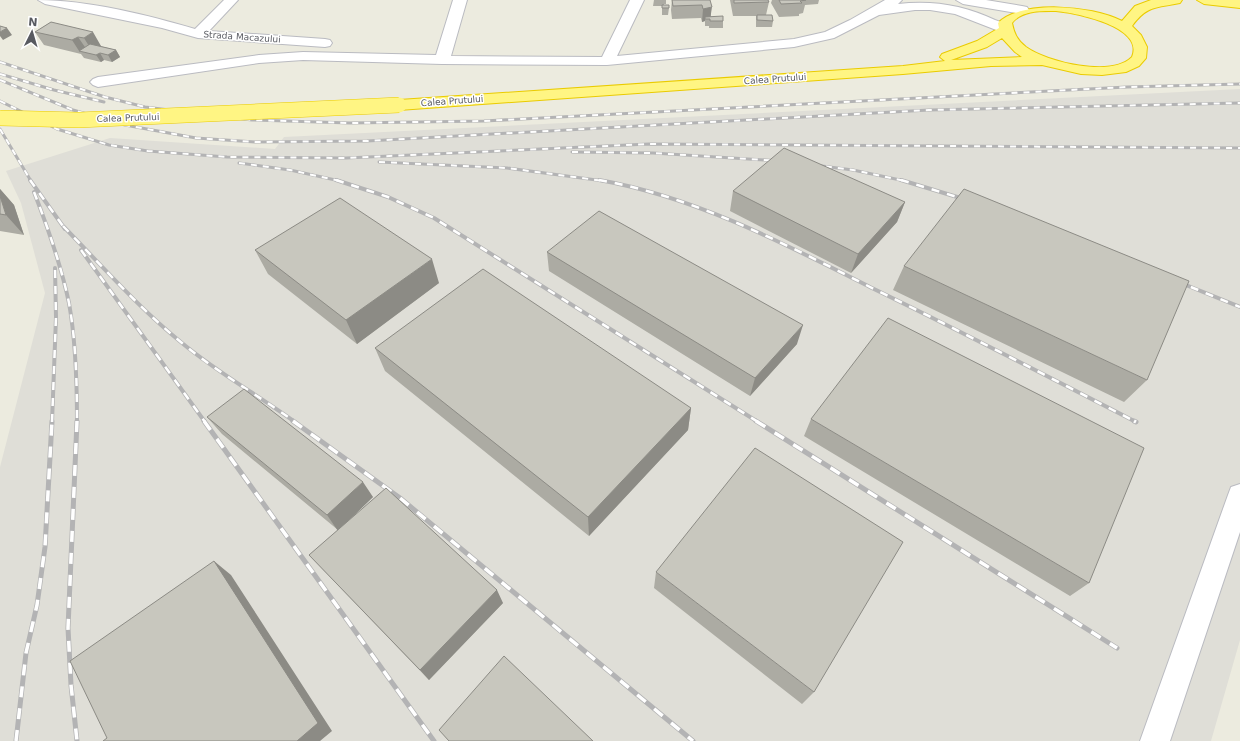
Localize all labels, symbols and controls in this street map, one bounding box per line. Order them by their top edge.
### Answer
north arrow [12,12,52,52]
text: N [28,16,38,29]
street label: Strada Macazului [203,29,281,45]
street label: Calea Prutului [743,72,807,86]
street label: Calea Prutului [420,94,484,108]
street label: Calea Prutului [96,112,160,124]

